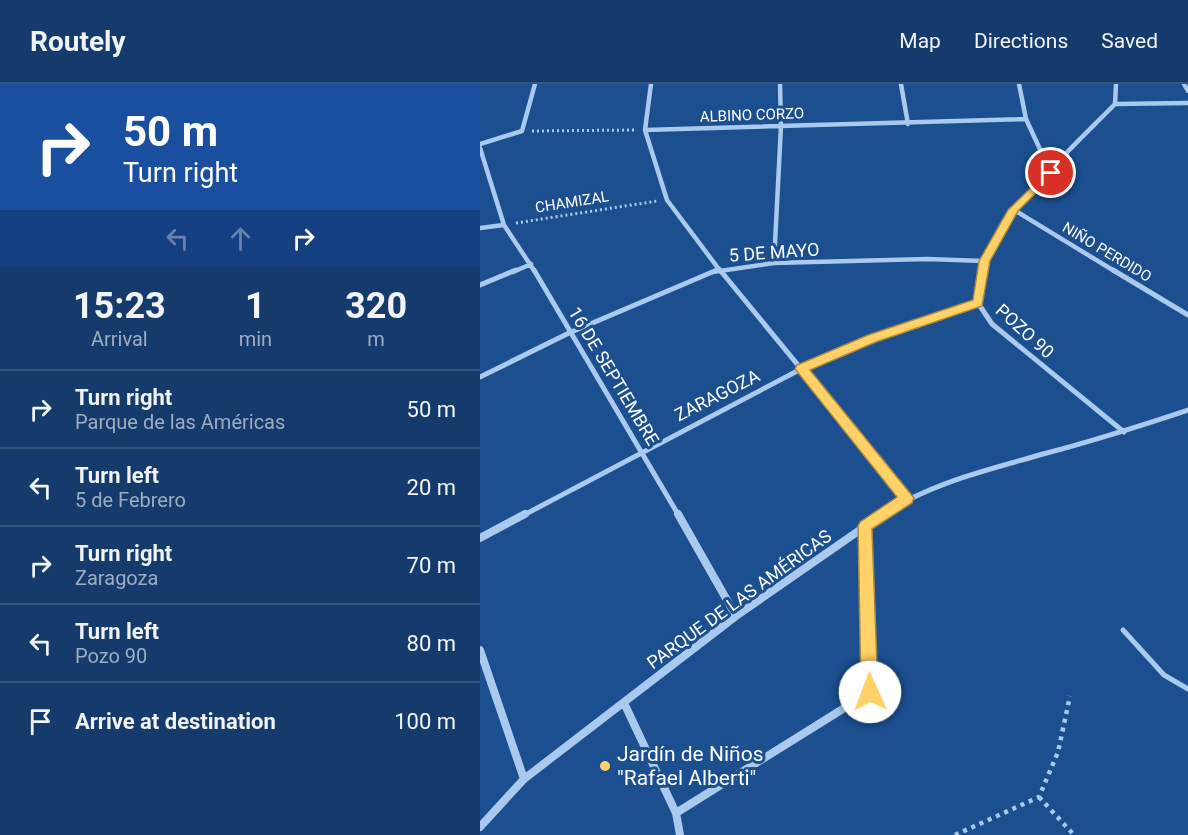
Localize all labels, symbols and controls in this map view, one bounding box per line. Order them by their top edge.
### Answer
text: Routely [30,25,126,58]
text: Map [899,29,941,53]
text: Directions [974,29,1068,53]
text: Saved [1101,29,1158,53]
street label: ALBINO CORZO [699,104,805,126]
text: 50 m [123,107,218,156]
icon: right [24,108,102,186]
pin [1025,147,1076,198]
icon: arrive [1034,156,1067,189]
text: Turn right [123,157,238,189]
street label: CHAMIZAL [534,187,610,217]
street label: NIÑO PERDIDO [1059,218,1155,286]
icon: left [161,222,194,255]
icon: ahead [224,222,257,255]
icon: right [287,222,320,255]
street label: 5 DE MAYO [728,238,820,266]
text: 15:23 [73,285,166,327]
text: 1 [245,285,266,327]
text: 320 [345,285,407,327]
street label: POZO 90 [992,299,1058,363]
street label: 16 DE SEPTIEMBRE [564,303,664,449]
text: Arrival [91,327,148,351]
text: min [239,327,272,351]
text: m [367,327,385,351]
street label: ZARAGOZA [671,365,763,425]
text: Turn right [75,385,172,410]
icon: right [24,393,57,426]
text: 50 m [407,397,456,422]
text: Parque de las Américas [75,410,285,434]
text: Turn left [75,463,159,488]
icon: left [24,471,57,504]
text: 20 m [407,475,456,500]
text: 5 de Febrero [75,488,186,512]
street label: PARQUE DE LAS AMÉRICAS [643,525,836,673]
text: Turn right [75,541,172,566]
icon: right [24,549,57,582]
text: 70 m [407,553,456,578]
text: Zaragoza [75,566,158,590]
text: Turn left [75,619,159,644]
icon: left [24,627,57,660]
text: 80 m [407,631,456,656]
text: Pozo 90 [75,644,147,668]
position arrow [838,660,902,724]
icon: arrive [24,705,57,738]
text: Arrive at destination [75,709,276,734]
text: 100 m [394,709,456,734]
place label: Jardín de Niños "Rafael Alberti" [617,742,763,790]
marker: Jardín de Niños "Rafael Alberti" [598,759,612,773]

